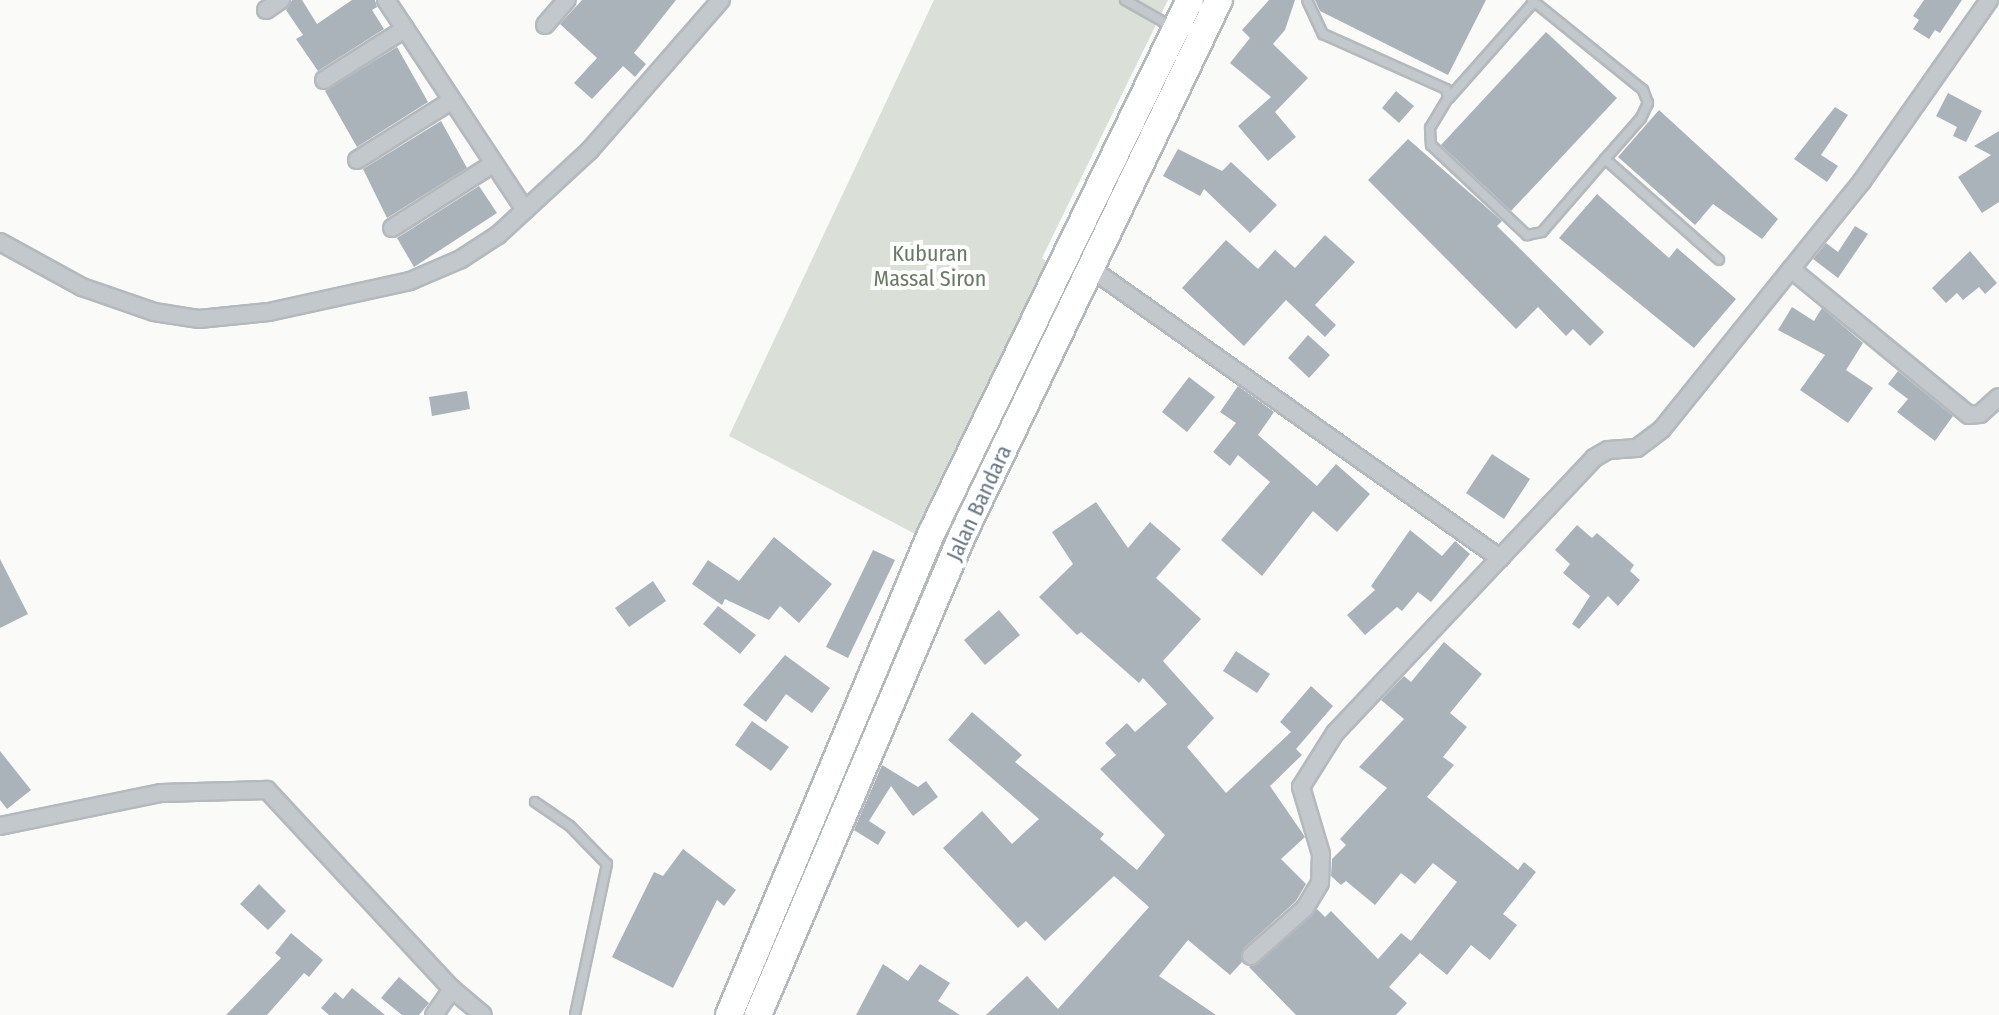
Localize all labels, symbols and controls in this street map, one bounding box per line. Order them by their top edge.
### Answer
park label: Kuburan Massal Siron [874,240,986,292]
street label: Jalan Bandara [941,441,1017,565]

